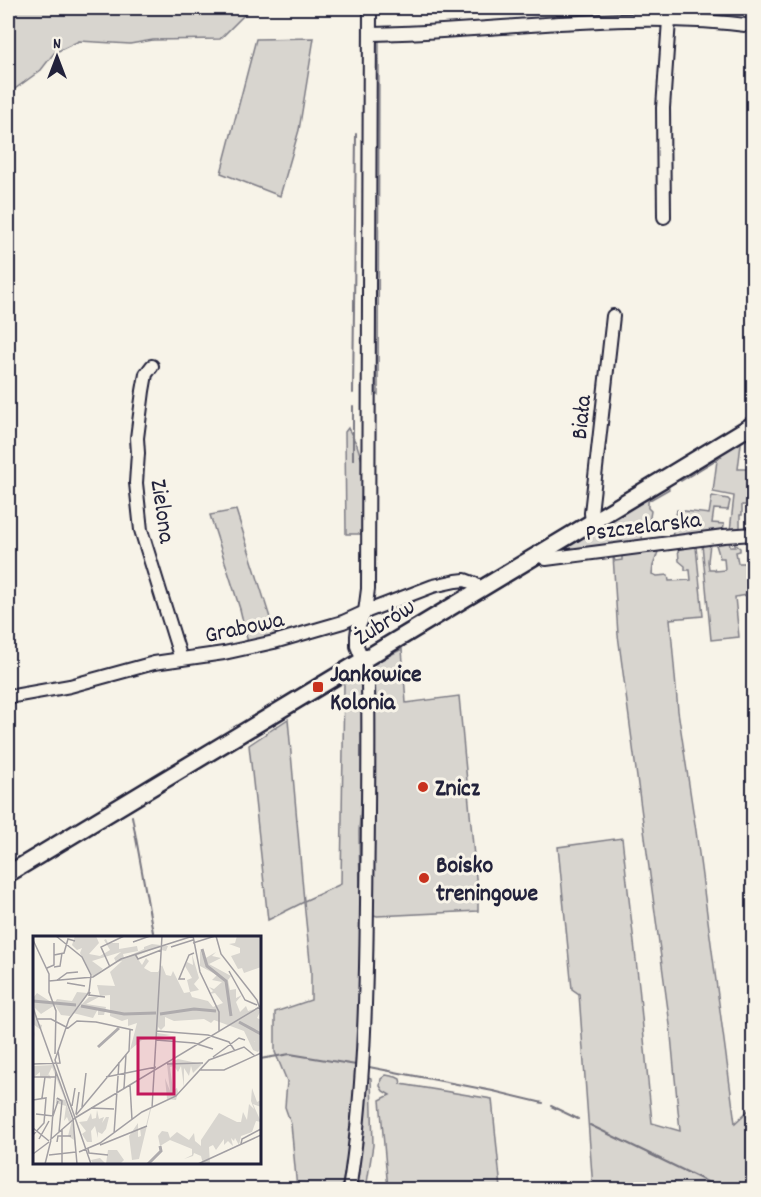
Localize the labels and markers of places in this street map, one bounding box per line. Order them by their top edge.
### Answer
place label: Jankowice Kolonia [330,659,422,721]
marker: Jankowice Kolonia [311,680,325,694]
place label: Znicz [435,773,481,807]
marker: Znicz [416,780,430,794]
place label: Boisko treningowe [436,850,539,912]
marker: Boisko treningowe [417,871,431,885]

